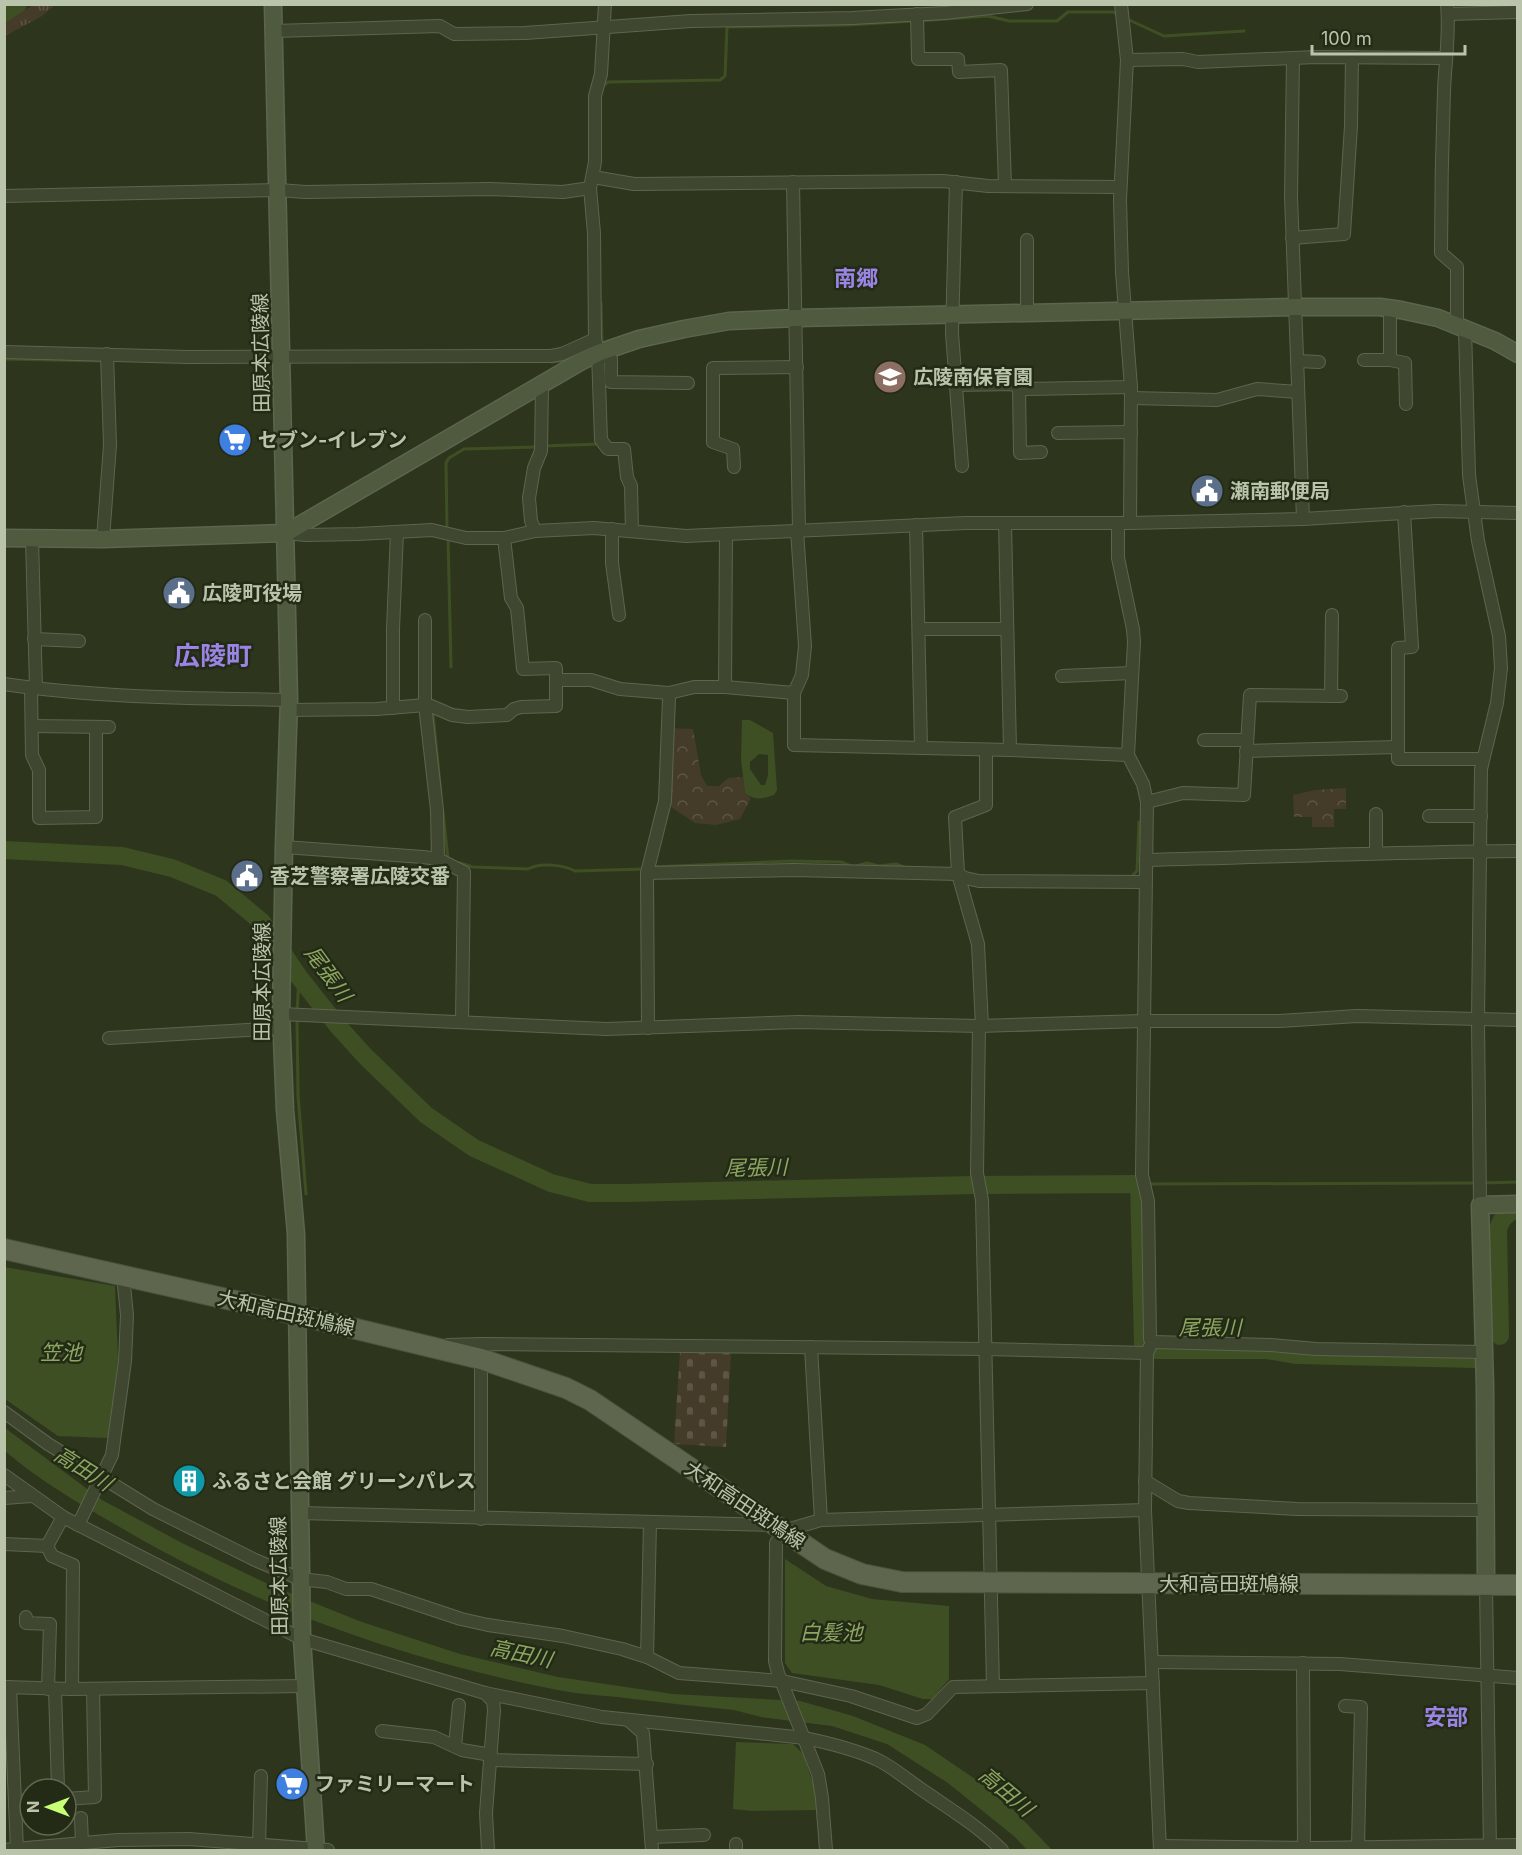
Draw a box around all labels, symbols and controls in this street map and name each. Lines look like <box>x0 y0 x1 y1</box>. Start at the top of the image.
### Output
scale bar <box>1312 18 1465 56</box>
text: 100 m <box>1321 28 1372 49</box>
district label: 南郷 <box>834 265 878 291</box>
street label: 田原本広陵線 <box>248 293 274 413</box>
school or university icon: 広陵南保育園 <box>872 359 908 395</box>
place label: 広陵南保育園 <box>913 365 1033 389</box>
supermarket icon: セブン-イレブン <box>217 422 253 458</box>
place label: セブン-イレブン <box>258 428 407 452</box>
public building icon: 瀬南郵便局 <box>1189 473 1225 509</box>
place label: 瀬南郵便局 <box>1230 479 1330 503</box>
public building icon: 広陵町役場 <box>161 575 197 611</box>
place label: 広陵町役場 <box>202 581 302 605</box>
district label: 広陵町 <box>174 640 252 671</box>
public building icon: 香芝警察署広陵交番 <box>229 858 265 894</box>
place label: 香芝警察署広陵交番 <box>270 864 450 888</box>
street label: 田原本広陵線 <box>250 922 274 1042</box>
water label: 尾張川 <box>300 941 358 1008</box>
water label: 尾張川 <box>724 1154 790 1181</box>
street label: 大和高田斑鳩線 <box>215 1286 357 1340</box>
water label: 尾張川 <box>1179 1315 1243 1340</box>
water label: 笠池 <box>40 1340 84 1365</box>
water label: 高田川 <box>50 1441 118 1497</box>
street label: 大和高田斑鳩線 <box>680 1456 810 1554</box>
building icon: ふるさと会館 グリーンパレス <box>171 1463 207 1499</box>
place label: ふるさと会館 グリーンパレス <box>212 1469 476 1493</box>
street label: 田原本広陵線 <box>266 1516 292 1636</box>
street label: 大和高田斑鳩線 <box>1159 1572 1299 1596</box>
water label: 白髪池 <box>800 1620 864 1645</box>
water label: 高田川 <box>488 1635 556 1673</box>
district label: 安部 <box>1424 1704 1468 1730</box>
water label: 高田川 <box>974 1762 1040 1823</box>
supermarket icon: ファミリーマート <box>274 1766 310 1802</box>
place label: ファミリーマート <box>315 1772 475 1796</box>
north arrow <box>18 1777 78 1837</box>
text: N <box>23 1801 43 1813</box>

